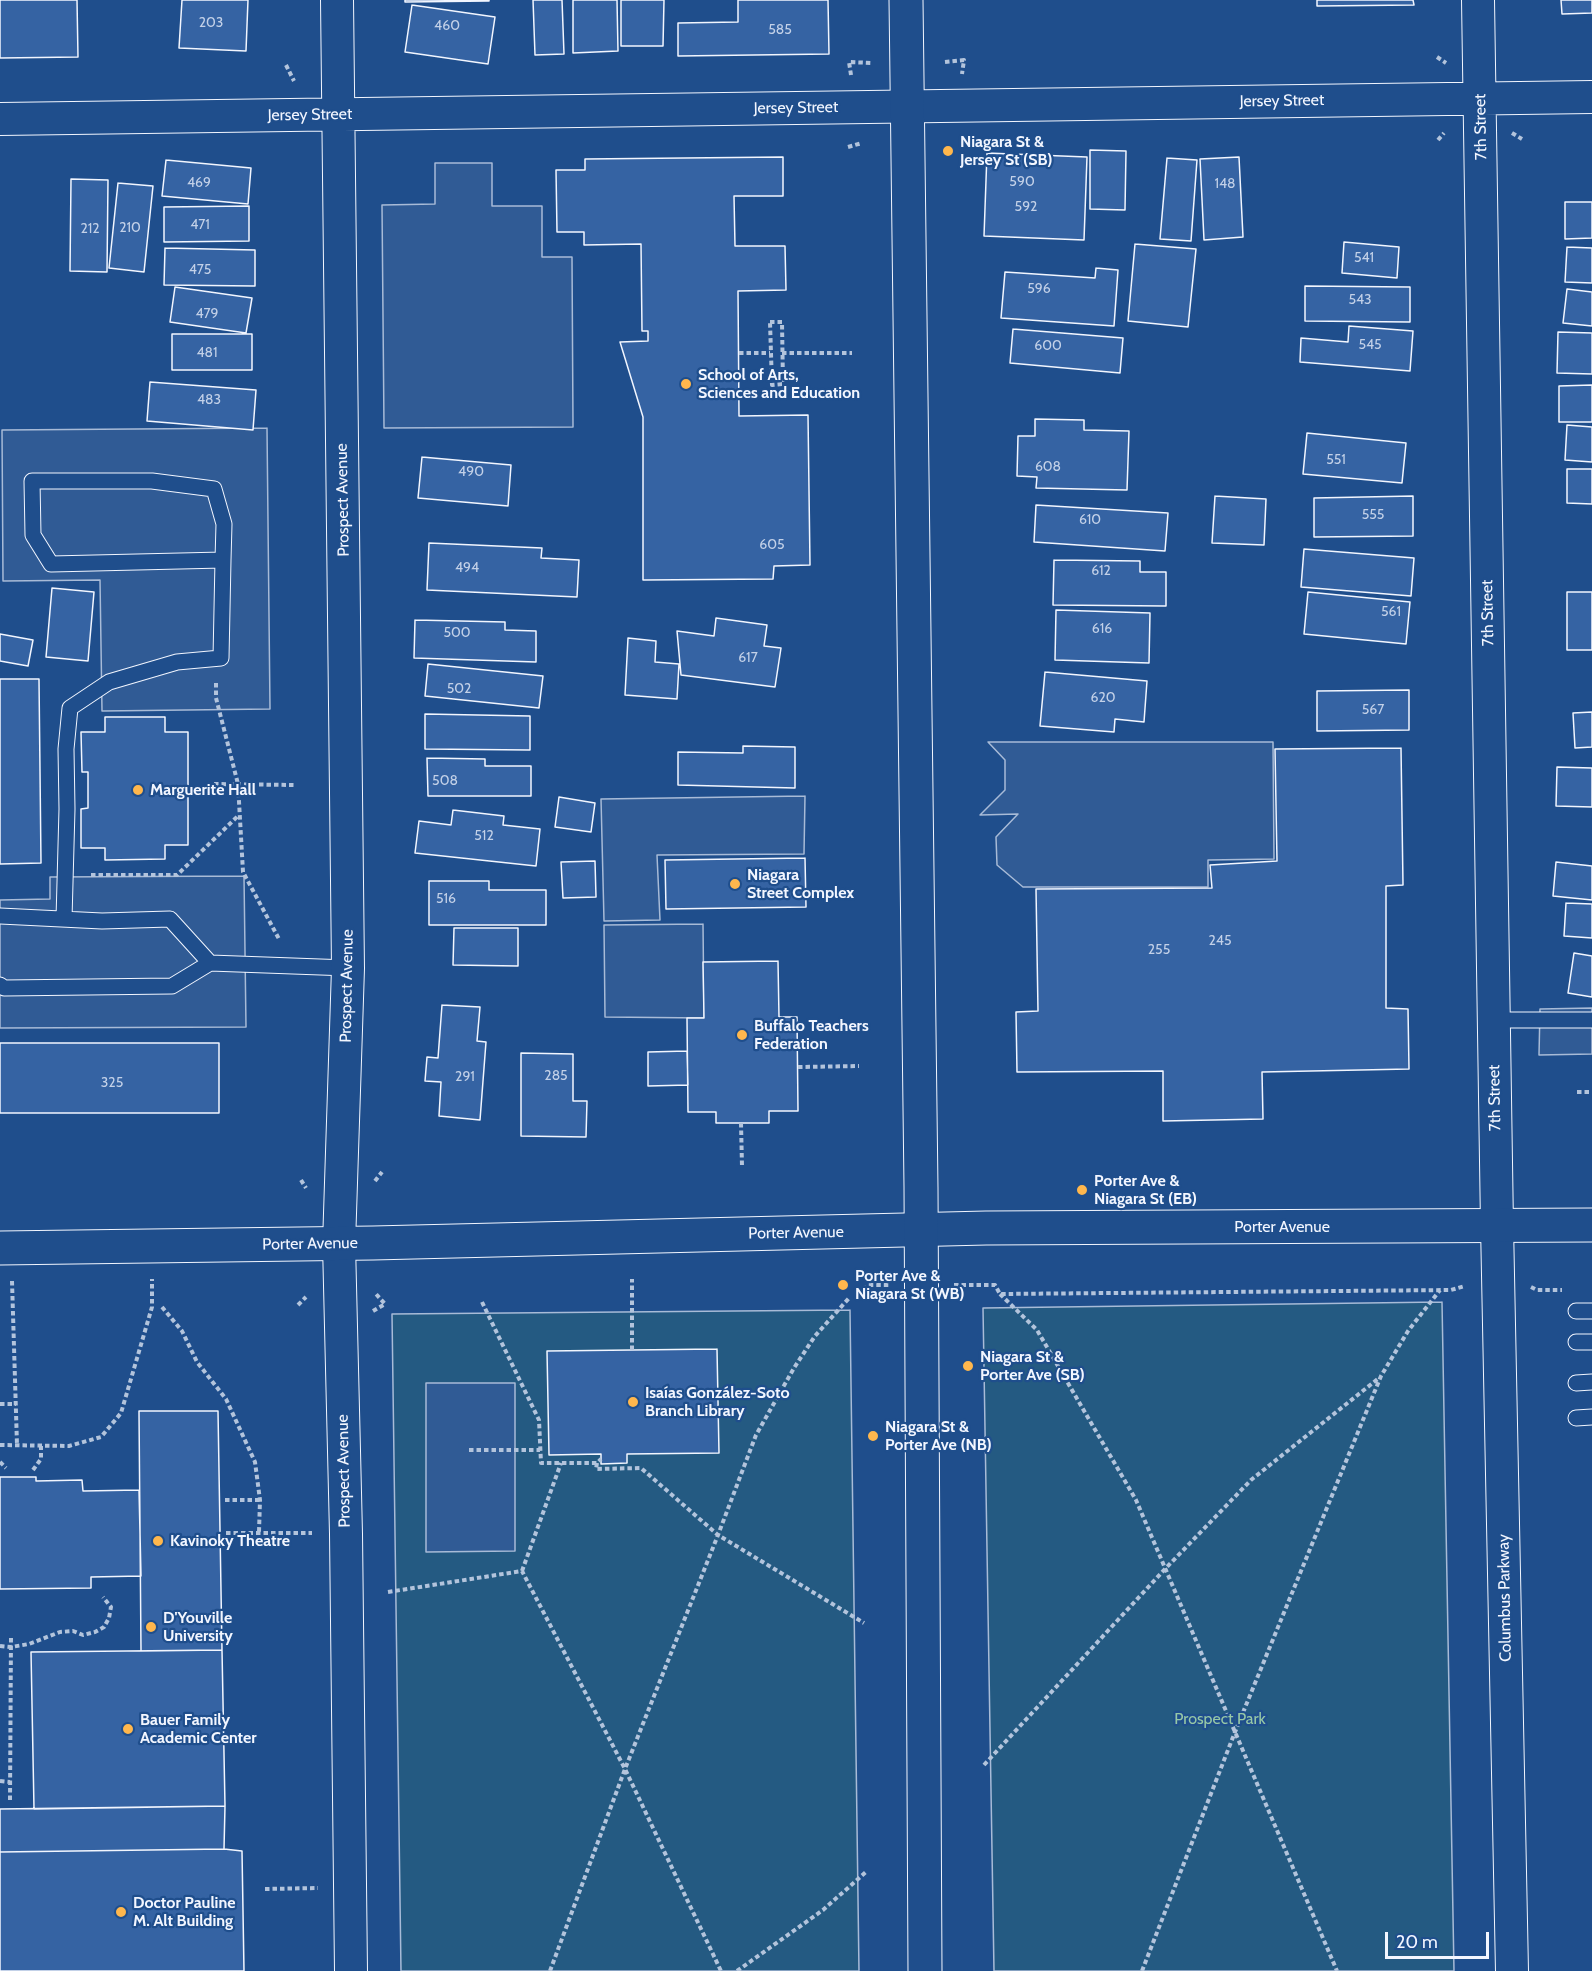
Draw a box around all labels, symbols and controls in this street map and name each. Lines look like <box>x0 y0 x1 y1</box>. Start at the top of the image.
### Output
house number: 203 <box>199 15 223 31</box>
house number: 460 <box>434 18 460 34</box>
house number: 585 <box>768 22 792 38</box>
street label: Jersey Street <box>1240 91 1324 111</box>
street label: 7th Street <box>1471 93 1491 161</box>
street label: Jersey Street <box>754 98 838 118</box>
street label: Jersey Street <box>268 105 352 125</box>
place label: Niagara St & Jersey St (SB) <box>960 132 1052 170</box>
marker: Niagara St & Jersey St (SB) <box>941 144 955 158</box>
house number: 590 <box>1009 174 1035 190</box>
house number: 469 <box>187 175 211 191</box>
house number: 148 <box>1214 176 1236 192</box>
house number: 592 <box>1015 199 1037 215</box>
house number: 471 <box>190 217 210 233</box>
house number: 210 <box>119 220 141 236</box>
house number: 212 <box>80 221 100 237</box>
house number: 541 <box>1354 250 1374 266</box>
house number: 475 <box>189 262 211 278</box>
house number: 596 <box>1027 281 1051 297</box>
house number: 543 <box>1348 292 1372 308</box>
house number: 479 <box>195 306 219 322</box>
house number: 545 <box>1358 337 1382 353</box>
house number: 600 <box>1034 338 1062 354</box>
house number: 481 <box>196 345 218 361</box>
place label: School of Arts, Sciences and Education <box>698 365 860 403</box>
marker: School of Arts, Sciences and Education <box>679 377 693 391</box>
house number: 483 <box>197 392 221 408</box>
street label: Prospect Avenue <box>332 443 354 557</box>
house number: 551 <box>1326 452 1346 468</box>
house number: 608 <box>1035 459 1061 475</box>
house number: 490 <box>458 464 484 480</box>
house number: 555 <box>1362 507 1384 523</box>
house number: 610 <box>1079 512 1101 528</box>
house number: 605 <box>759 537 785 553</box>
house number: 494 <box>455 560 479 576</box>
house number: 612 <box>1091 563 1111 579</box>
street label: 7th Street <box>1478 579 1498 647</box>
house number: 561 <box>1381 604 1401 620</box>
house number: 616 <box>1092 621 1112 637</box>
house number: 500 <box>443 625 471 641</box>
house number: 617 <box>738 650 758 666</box>
house number: 502 <box>447 681 471 697</box>
house number: 620 <box>1090 690 1116 706</box>
house number: 567 <box>1362 702 1384 718</box>
house number: 508 <box>432 773 458 789</box>
place label: Marguerite Hall <box>150 780 256 800</box>
marker: Marguerite Hall <box>131 783 145 797</box>
house number: 512 <box>474 828 494 844</box>
place label: Niagara Street Complex <box>747 865 854 903</box>
marker: Niagara Street Complex <box>728 877 742 891</box>
house number: 516 <box>436 891 456 907</box>
street label: Prospect Avenue <box>336 929 358 1043</box>
house number: 245 <box>1208 933 1232 949</box>
house number: 255 <box>1148 942 1170 958</box>
place label: Buffalo Teachers Federation <box>754 1016 869 1054</box>
marker: Buffalo Teachers Federation <box>735 1028 749 1042</box>
street label: 7th Street <box>1485 1064 1505 1132</box>
house number: 285 <box>544 1068 568 1084</box>
house number: 291 <box>455 1069 475 1085</box>
house number: 325 <box>101 1075 123 1091</box>
place label: Porter Ave & Niagara St (EB) <box>1094 1171 1197 1209</box>
marker: Porter Ave & Niagara St (EB) <box>1075 1183 1089 1197</box>
street label: Porter Avenue <box>1234 1217 1330 1237</box>
street label: Porter Avenue <box>748 1223 844 1243</box>
street label: Porter Avenue <box>262 1234 358 1254</box>
place label: Porter Ave & Niagara St (WB) <box>855 1266 964 1304</box>
marker: Porter Ave & Niagara St (WB) <box>836 1278 850 1292</box>
place label: Niagara St & Porter Ave (SB) <box>980 1347 1085 1385</box>
marker: Niagara St & Porter Ave (SB) <box>961 1359 975 1373</box>
place label: Isaías González-Soto Branch Library <box>645 1383 790 1421</box>
marker: Isaías González-Soto Branch Library <box>626 1395 640 1409</box>
street label: Prospect Avenue <box>333 1414 355 1528</box>
place label: Niagara St & Porter Ave (NB) <box>885 1417 992 1455</box>
marker: Niagara St & Porter Ave (NB) <box>866 1429 880 1443</box>
place label: Kavinoky Theatre <box>170 1531 290 1551</box>
marker: Kavinoky Theatre <box>151 1534 165 1548</box>
street label: Columbus Parkway <box>1494 1534 1516 1662</box>
place label: D'Youville University <box>163 1608 233 1646</box>
marker: D'Youville University <box>144 1620 158 1634</box>
park label: Prospect Park <box>1174 1709 1266 1729</box>
place label: Bauer Family Academic Center <box>140 1710 257 1748</box>
marker: Bauer Family Academic Center <box>121 1722 135 1736</box>
place label: Doctor Pauline M. Alt Building <box>133 1893 236 1931</box>
marker: Doctor Pauline M. Alt Building <box>114 1905 128 1919</box>
scale bar <box>1388 1920 1492 1958</box>
text: 20 m <box>1396 1931 1438 1953</box>

